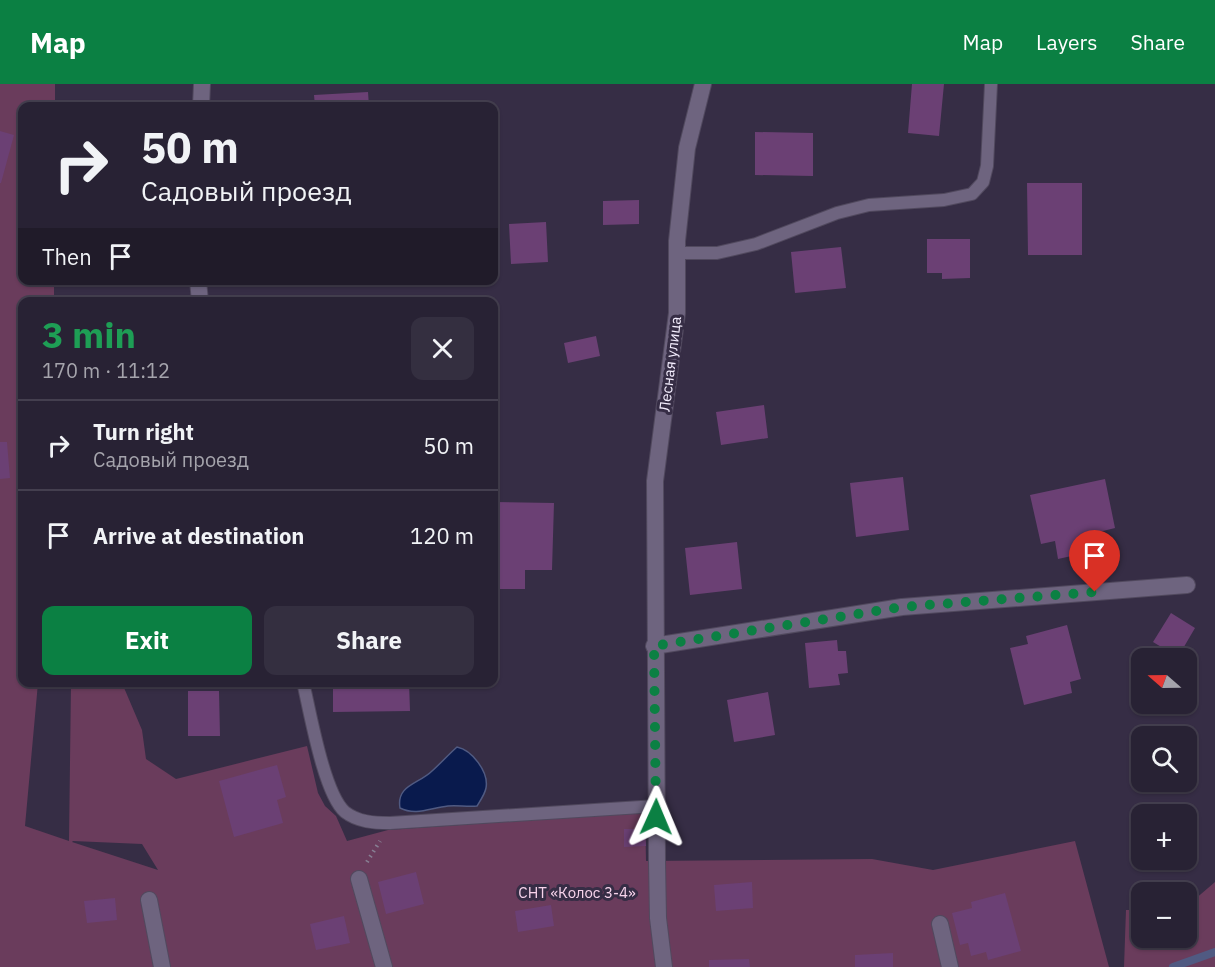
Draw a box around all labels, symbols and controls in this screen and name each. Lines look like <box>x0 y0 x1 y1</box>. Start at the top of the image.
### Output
text: Map <box>30 24 86 61</box>
text: Map <box>963 28 1003 56</box>
text: Layers <box>1036 28 1098 56</box>
text: Share <box>1131 28 1185 56</box>
text: 50 m <box>141 120 239 175</box>
icon: right <box>42 126 120 204</box>
text: Садовый проезд <box>141 173 352 208</box>
icon: arrive <box>104 240 137 273</box>
text: Then <box>42 242 92 271</box>
text: 3 min <box>42 311 136 358</box>
street label: Лесная улица <box>655 315 685 413</box>
button: close <box>411 317 474 380</box>
text: 170 m · 11:12 <box>42 357 170 384</box>
text: Turn right <box>93 417 194 446</box>
icon: right <box>42 429 75 462</box>
text: 50 m <box>423 431 474 460</box>
text: Садовый проезд <box>93 446 249 473</box>
icon: arrive <box>42 519 75 552</box>
text: Arrive at destination <box>93 521 304 550</box>
text: 120 m <box>410 521 474 550</box>
pin <box>1069 530 1120 592</box>
icon: arrive <box>1078 539 1111 572</box>
button: Exit <box>42 606 252 675</box>
button: Share <box>264 606 474 675</box>
north arrow <box>1131 648 1197 714</box>
map controls <box>1131 648 1197 948</box>
button: search <box>1131 726 1197 792</box>
position arrow <box>624 785 688 849</box>
button: + <box>1131 804 1197 870</box>
button: − <box>1131 882 1197 948</box>
park label: СНТ «Колос 3-4» <box>518 883 636 902</box>

